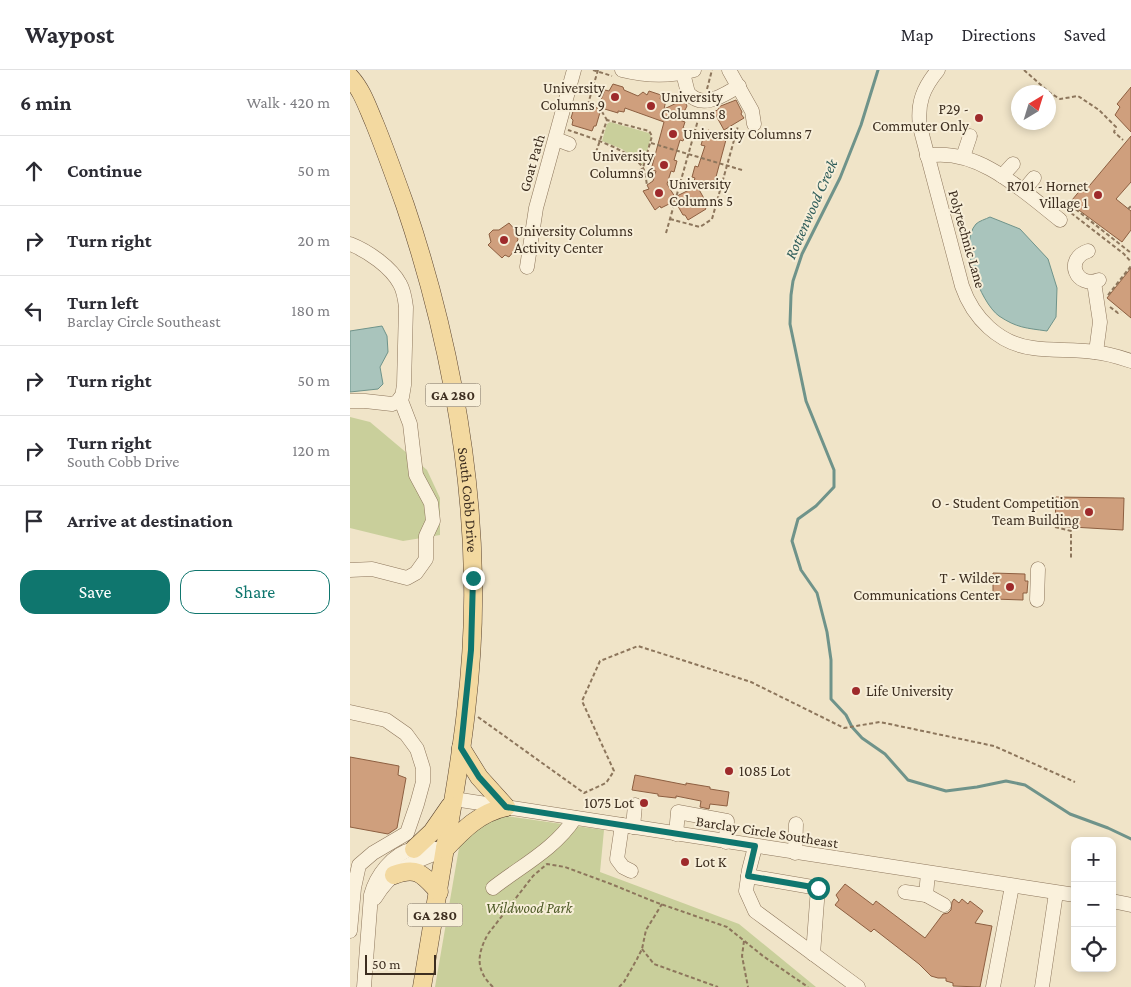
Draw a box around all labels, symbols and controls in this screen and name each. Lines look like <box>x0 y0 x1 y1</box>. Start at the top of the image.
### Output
text: Waypost <box>25 21 114 48</box>
text: Map <box>901 25 933 45</box>
text: Directions <box>961 25 1036 45</box>
text: Saved <box>1064 25 1106 45</box>
place label: University Columns 9 <box>540 80 605 113</box>
north arrow <box>1011 85 1056 130</box>
place label: University Columns 8 <box>661 89 726 122</box>
text: 6 min <box>20 91 71 115</box>
marker: University Columns 9 <box>609 91 621 103</box>
text: Walk · 420 m <box>246 94 330 111</box>
marker: University Columns 8 <box>645 100 657 112</box>
place label: P29 - Commuter Only <box>872 101 969 135</box>
marker: P29 - Commuter Only <box>973 112 985 124</box>
place label: University Columns 7 <box>683 126 812 143</box>
marker: University Columns 7 <box>667 128 679 140</box>
street label: Goat Path <box>516 132 548 194</box>
place label: University Columns 6 <box>589 148 654 181</box>
water label: Rottenwood Creek <box>781 156 841 261</box>
icon: ahead <box>20 157 48 185</box>
marker: University Columns 6 <box>658 159 670 171</box>
text: Continue <box>67 160 142 181</box>
text: 50 m <box>298 162 330 179</box>
place label: University Columns 5 <box>669 176 733 209</box>
place label: R701 - Hornet Village 1 <box>1007 178 1089 212</box>
marker: University Columns 5 <box>653 187 665 199</box>
street label: Polytechnic Lane <box>944 188 989 291</box>
marker: R701 - Hornet Village 1 <box>1092 189 1104 201</box>
place label: University Columns Activity Center <box>514 223 633 257</box>
icon: right <box>20 227 48 255</box>
text: Turn right <box>67 230 152 251</box>
text: 20 m <box>297 232 330 249</box>
marker: University Columns Activity Center <box>498 234 510 246</box>
text: Turn left <box>67 292 139 313</box>
icon: left <box>20 297 48 325</box>
text: 180 m <box>291 302 330 319</box>
text: Barclay Circle Southeast <box>67 313 221 330</box>
icon: right <box>20 367 48 395</box>
text: Turn right <box>67 370 152 391</box>
text: 50 m <box>298 372 330 389</box>
road number: GA 280 <box>426 384 480 406</box>
text: Turn right <box>67 432 152 453</box>
icon: right <box>20 437 48 465</box>
text: 120 m <box>292 442 330 459</box>
street label: South Cobb Drive <box>455 446 480 553</box>
text: South Cobb Drive <box>67 453 179 470</box>
place label: O - Student Competition Team Building <box>932 495 1079 529</box>
marker: O - Student Competition Team Building <box>1083 506 1095 518</box>
icon: arrive <box>20 507 48 535</box>
text: Arrive at destination <box>67 510 233 531</box>
route end <box>462 567 485 590</box>
button: Save <box>20 570 170 614</box>
button: Share <box>180 570 330 614</box>
place label: T - Wilder Communications Center <box>853 570 1001 603</box>
marker: T - Wilder Communications Center <box>1004 581 1016 593</box>
place label: Life University <box>866 683 953 700</box>
marker: Life University <box>850 685 862 697</box>
place label: 1085 Lot <box>739 763 791 779</box>
marker: 1085 Lot <box>723 765 735 777</box>
place label: 1075 Lot <box>584 795 635 811</box>
marker: 1075 Lot <box>638 797 650 809</box>
street label: Barclay Circle Southeast <box>695 813 840 852</box>
map controls <box>1071 837 1116 972</box>
button: + <box>1071 837 1116 882</box>
place label: Lot K <box>695 854 727 870</box>
marker: Lot K <box>679 856 691 868</box>
route start <box>807 877 830 900</box>
button: − <box>1071 882 1116 927</box>
park label: Wildwood Park <box>486 900 574 916</box>
road number: GA 280 <box>408 904 462 926</box>
button: locate <box>1071 927 1116 972</box>
scale bar <box>365 952 436 975</box>
text: 50 m <box>372 956 400 972</box>

